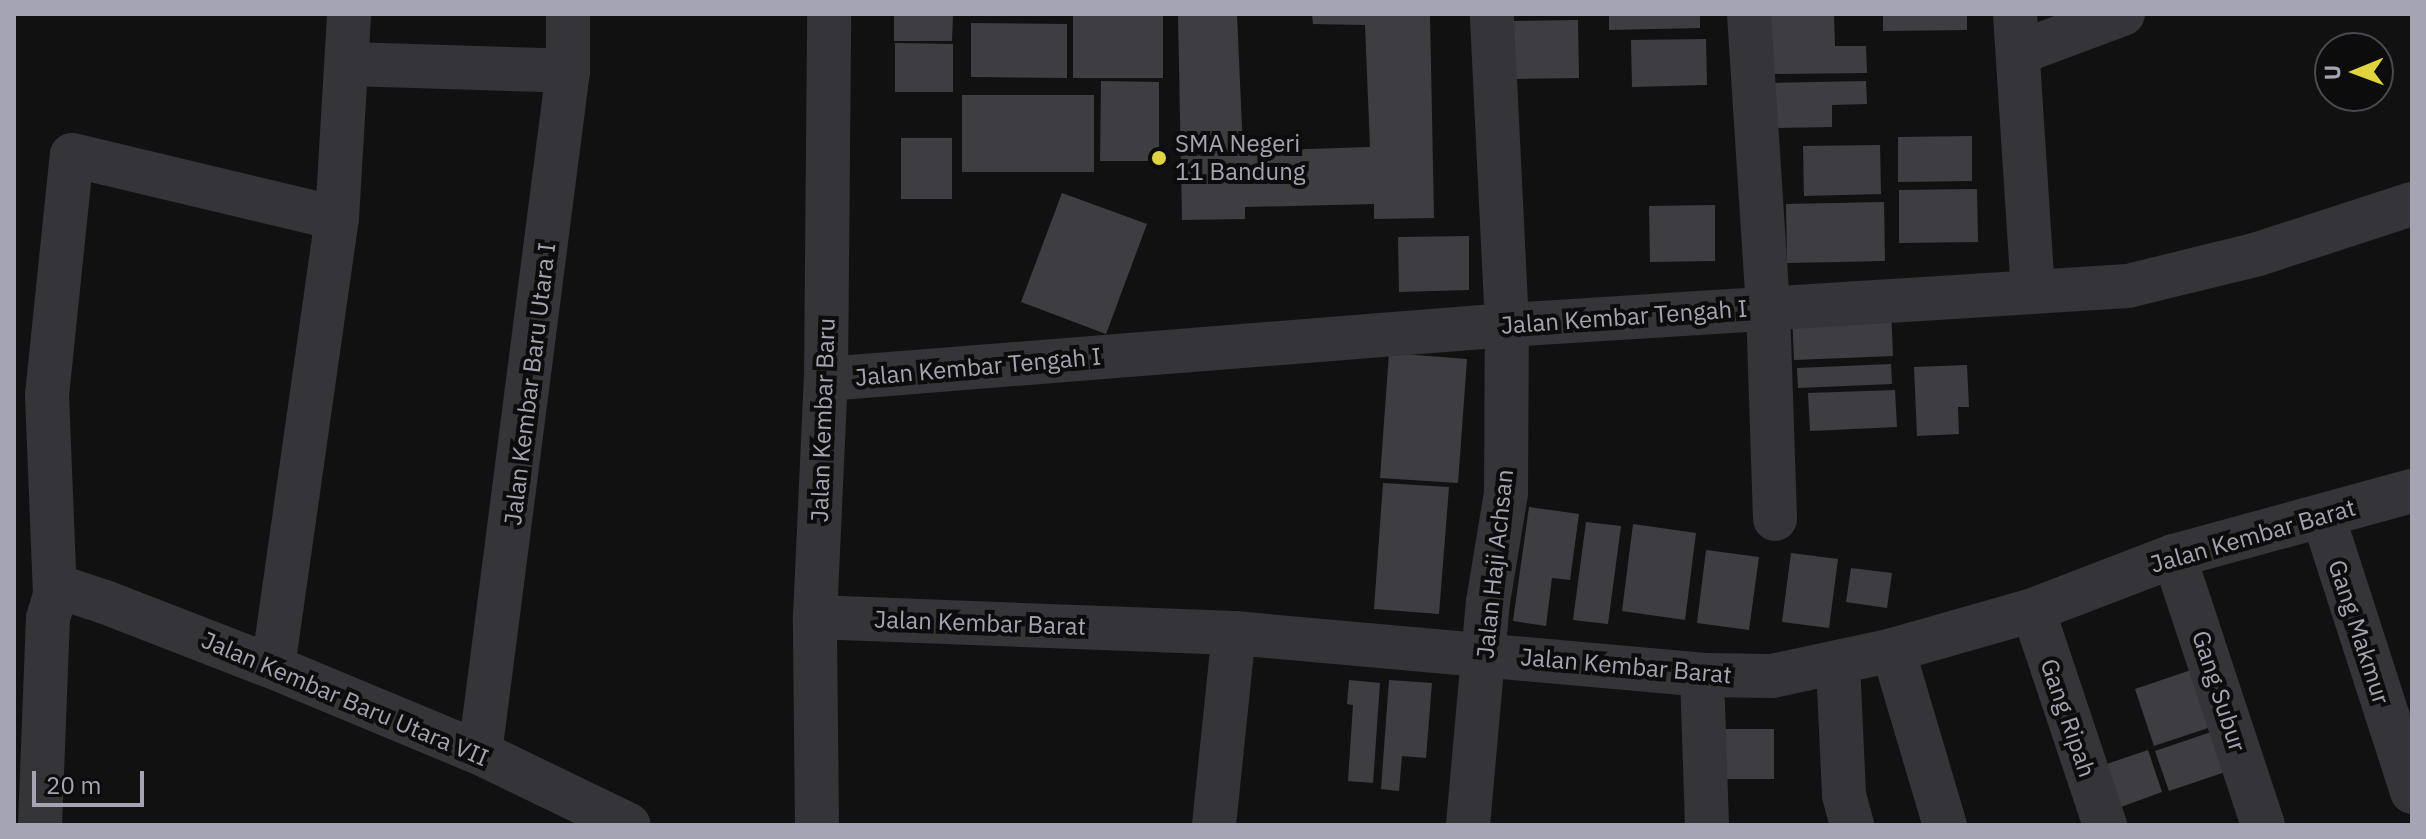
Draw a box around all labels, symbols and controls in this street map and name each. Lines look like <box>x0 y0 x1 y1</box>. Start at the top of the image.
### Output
north arrow <box>2314 32 2394 112</box>
text: U <box>2317 65 2346 80</box>
place label: SMA Negeri 11 Bandung <box>1175 130 1305 186</box>
marker: SMA Negeri 11 Bandung <box>1150 149 1168 167</box>
street label: Jalan Kembar Baru Utara I <box>498 241 562 527</box>
street label: Jalan Kembar Tengah I <box>1500 294 1748 340</box>
street label: Jalan Kembar Baru <box>805 317 841 523</box>
street label: Jalan Kembar Tengah I <box>854 342 1102 392</box>
street label: Jalan Haji Achsan <box>1471 468 1519 660</box>
street label: Jalan Kembar Barat <box>2147 493 2359 579</box>
street label: Gang Makmur <box>2322 556 2396 708</box>
street label: Jalan Kembar Barat <box>874 605 1086 641</box>
street label: Jalan Kembar Baru Utara VII <box>197 625 493 773</box>
street label: Gang Subur <box>2186 627 2252 755</box>
street label: Jalan Kembar Barat <box>1519 642 1733 690</box>
street label: Gang Ripah <box>2034 655 2102 781</box>
scale bar <box>36 755 148 805</box>
text: 20 m <box>46 769 101 801</box>

